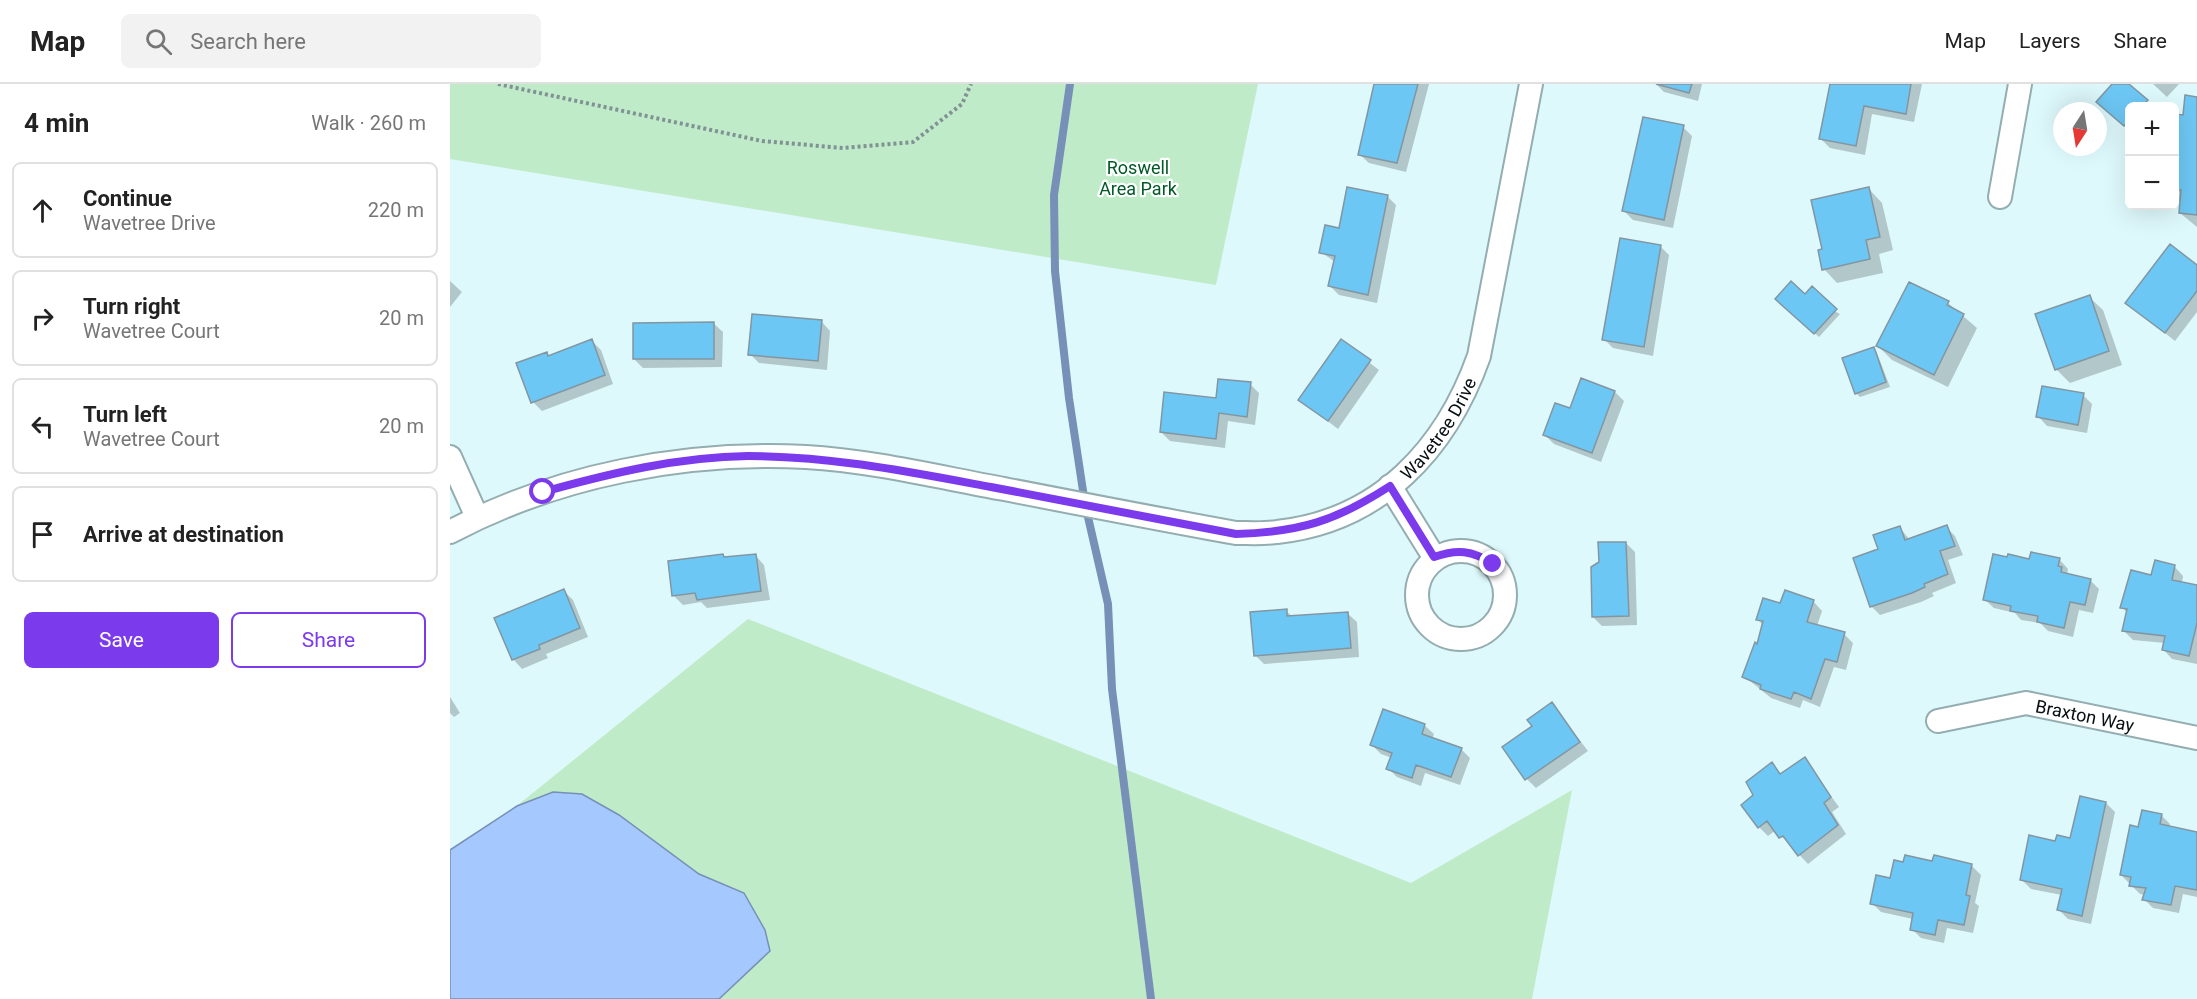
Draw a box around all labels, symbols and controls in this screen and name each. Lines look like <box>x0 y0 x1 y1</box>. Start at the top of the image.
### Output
search box <box>121 14 541 68</box>
text: Map <box>30 25 85 58</box>
icon: search <box>142 25 175 58</box>
text: Search here <box>190 29 306 54</box>
text: Map <box>1944 29 1986 53</box>
text: Layers <box>2019 29 2080 53</box>
text: Share <box>2113 29 2167 53</box>
north arrow <box>2053 102 2107 156</box>
map controls <box>2125 102 2179 210</box>
button: + <box>2125 102 2179 156</box>
text: 4 min <box>24 108 89 138</box>
text: Walk · 260 m <box>311 111 426 135</box>
button: − <box>2125 156 2179 210</box>
park label: Roswell Area Park <box>1099 157 1178 199</box>
text: Continue <box>83 186 172 211</box>
icon: ahead <box>26 194 59 227</box>
text: 220 m <box>368 198 424 222</box>
text: Wavetree Drive <box>83 211 216 235</box>
text: Turn right <box>83 294 180 319</box>
icon: right <box>26 302 59 335</box>
text: 20 m <box>379 306 424 330</box>
text: Wavetree Court <box>83 319 220 343</box>
street label: Wavetree Drive <box>1396 374 1480 483</box>
text: Turn left <box>83 402 167 427</box>
icon: left <box>26 410 59 443</box>
text: 20 m <box>379 414 424 438</box>
text: Wavetree Court <box>83 427 220 451</box>
route start <box>529 478 555 504</box>
icon: arrive <box>26 518 59 551</box>
text: Arrive at destination <box>83 522 284 547</box>
route end <box>1479 550 1505 576</box>
button: Save <box>24 612 219 668</box>
button: Share <box>231 612 426 668</box>
street label: Braxton Way <box>2034 695 2137 735</box>

